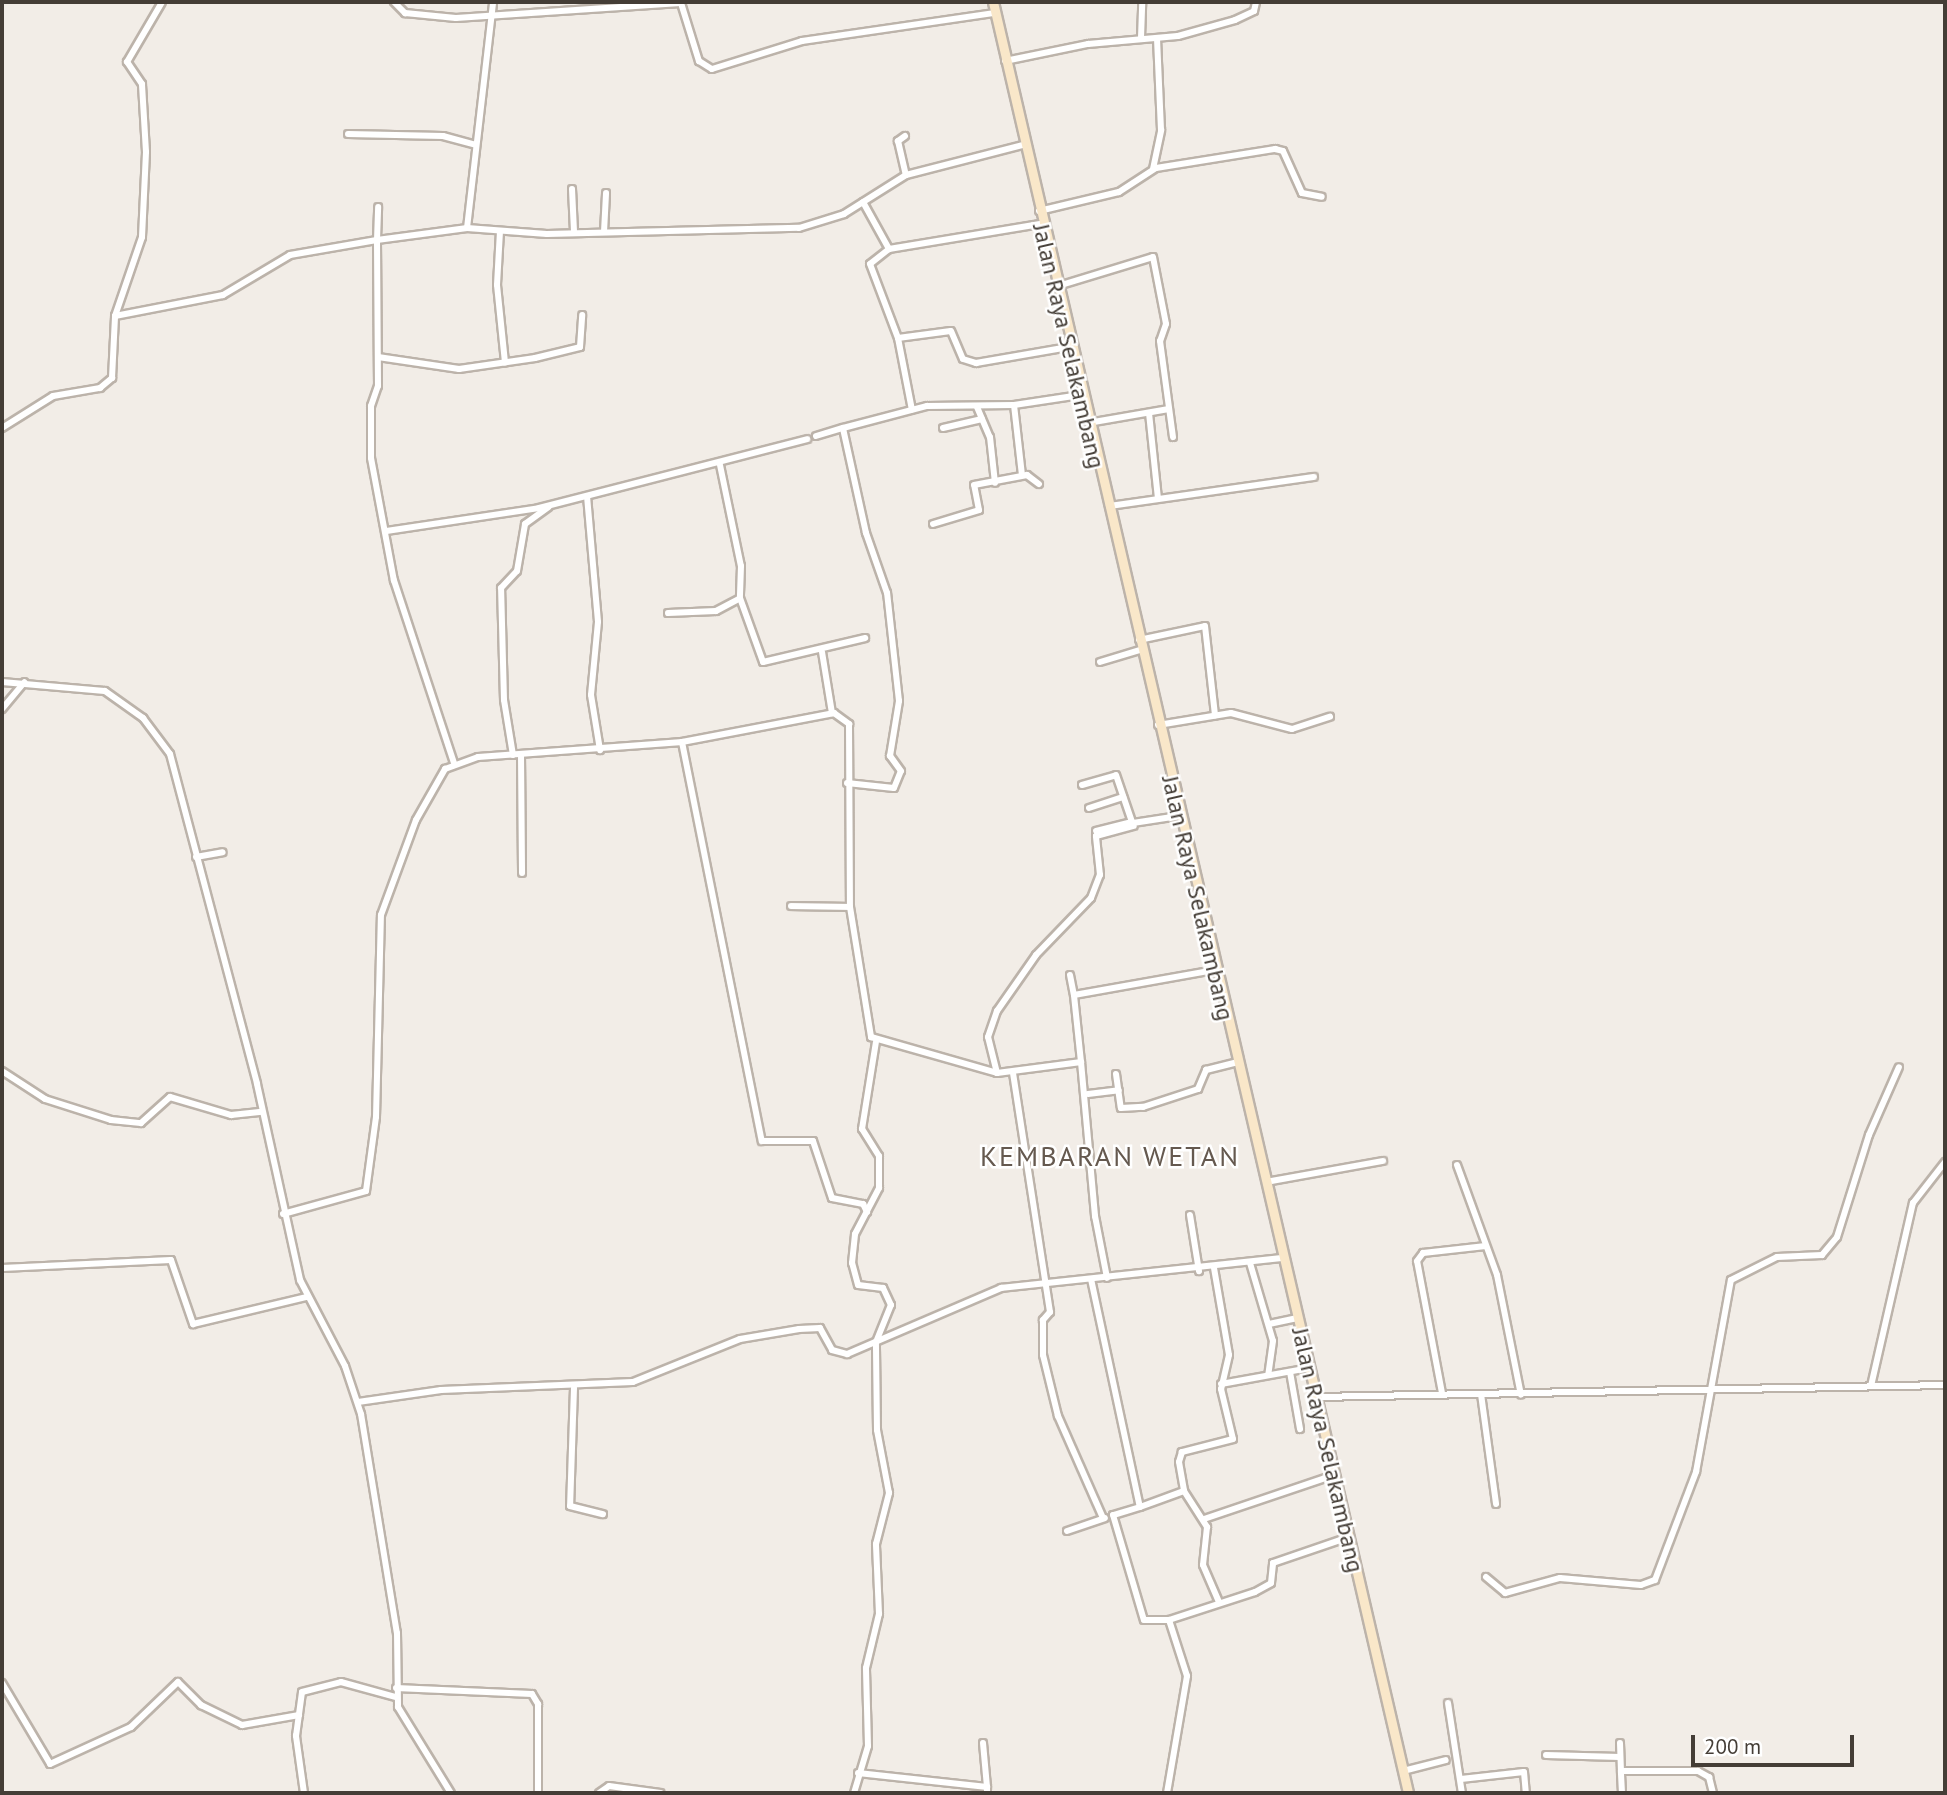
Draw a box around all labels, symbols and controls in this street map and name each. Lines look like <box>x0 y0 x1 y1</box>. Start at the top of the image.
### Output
street label: Jalan Raya Selakambang <box>1027 221 1111 471</box>
street label: Jalan Raya Selakambang <box>1156 773 1240 1023</box>
district label: KEMBARAN WETAN <box>981 1139 1239 1173</box>
street label: Jalan Raya Selakambang <box>1286 1325 1370 1575</box>
scale bar <box>1695 1722 1858 1766</box>
text: 200 m <box>1704 1733 1761 1760</box>

